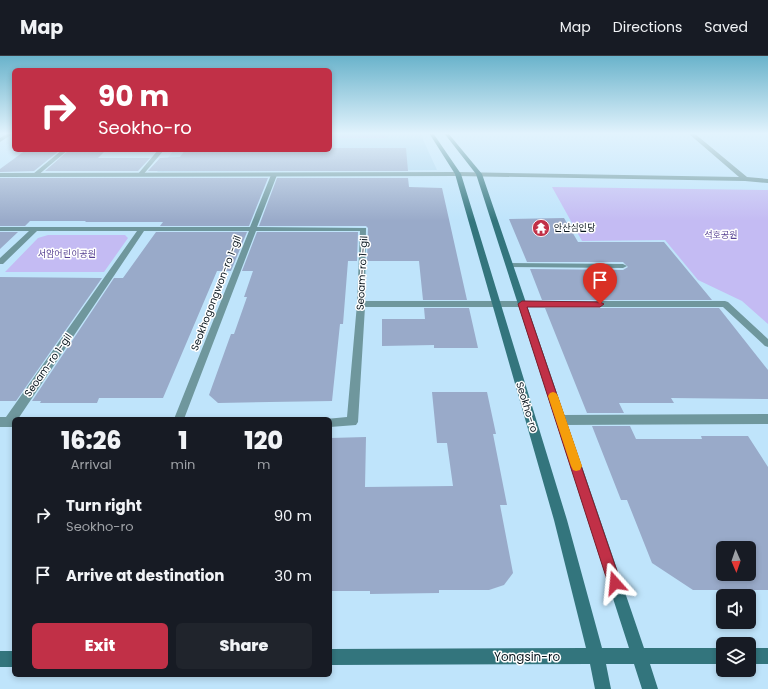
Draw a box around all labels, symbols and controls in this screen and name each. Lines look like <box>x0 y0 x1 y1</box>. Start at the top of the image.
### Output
text: Map <box>20 14 63 41</box>
text: Map <box>560 17 591 37</box>
text: Directions <box>613 17 682 37</box>
text: Saved <box>704 17 748 37</box>
text: 90 m <box>98 77 169 116</box>
icon: right <box>32 84 84 136</box>
text: Seokho-ro <box>98 115 192 140</box>
temple icon: 안산심인당 <box>531 218 551 238</box>
place label: 안산심인당 <box>554 222 596 234</box>
park label: 석호공원 <box>704 229 738 241</box>
street label: Seokhogongwon-ro 1-gil <box>187 233 245 353</box>
street label: Seoam-ro 1-gil <box>353 236 371 310</box>
park label: 서암어린이공원 <box>38 248 96 260</box>
pin <box>583 263 617 304</box>
icon: arrive <box>589 269 611 291</box>
street label: Seoam-ro 1-gil <box>21 330 75 400</box>
street label: Seokho-ro <box>512 380 542 434</box>
text: 16:26 <box>61 424 122 457</box>
text: 1 <box>178 424 188 457</box>
text: 120 <box>244 424 283 457</box>
text: Arrival <box>71 455 112 474</box>
text: min <box>171 455 195 474</box>
text: m <box>257 455 270 474</box>
text: Turn right <box>66 495 142 516</box>
icon: right <box>32 504 54 526</box>
text: 90 m <box>274 505 312 526</box>
text: Seokho-ro <box>66 517 134 536</box>
north arrow <box>716 541 756 581</box>
map controls <box>716 541 756 677</box>
position arrow <box>594 562 636 604</box>
icon: arrive <box>32 564 54 586</box>
text: Arrive at destination <box>66 565 224 586</box>
text: 30 m <box>274 565 312 586</box>
button: sound <box>716 589 756 629</box>
button: Exit <box>32 623 168 669</box>
button: Share <box>176 623 312 669</box>
button: layers <box>716 637 756 677</box>
street label: Yongsin-ro <box>494 648 560 665</box>

